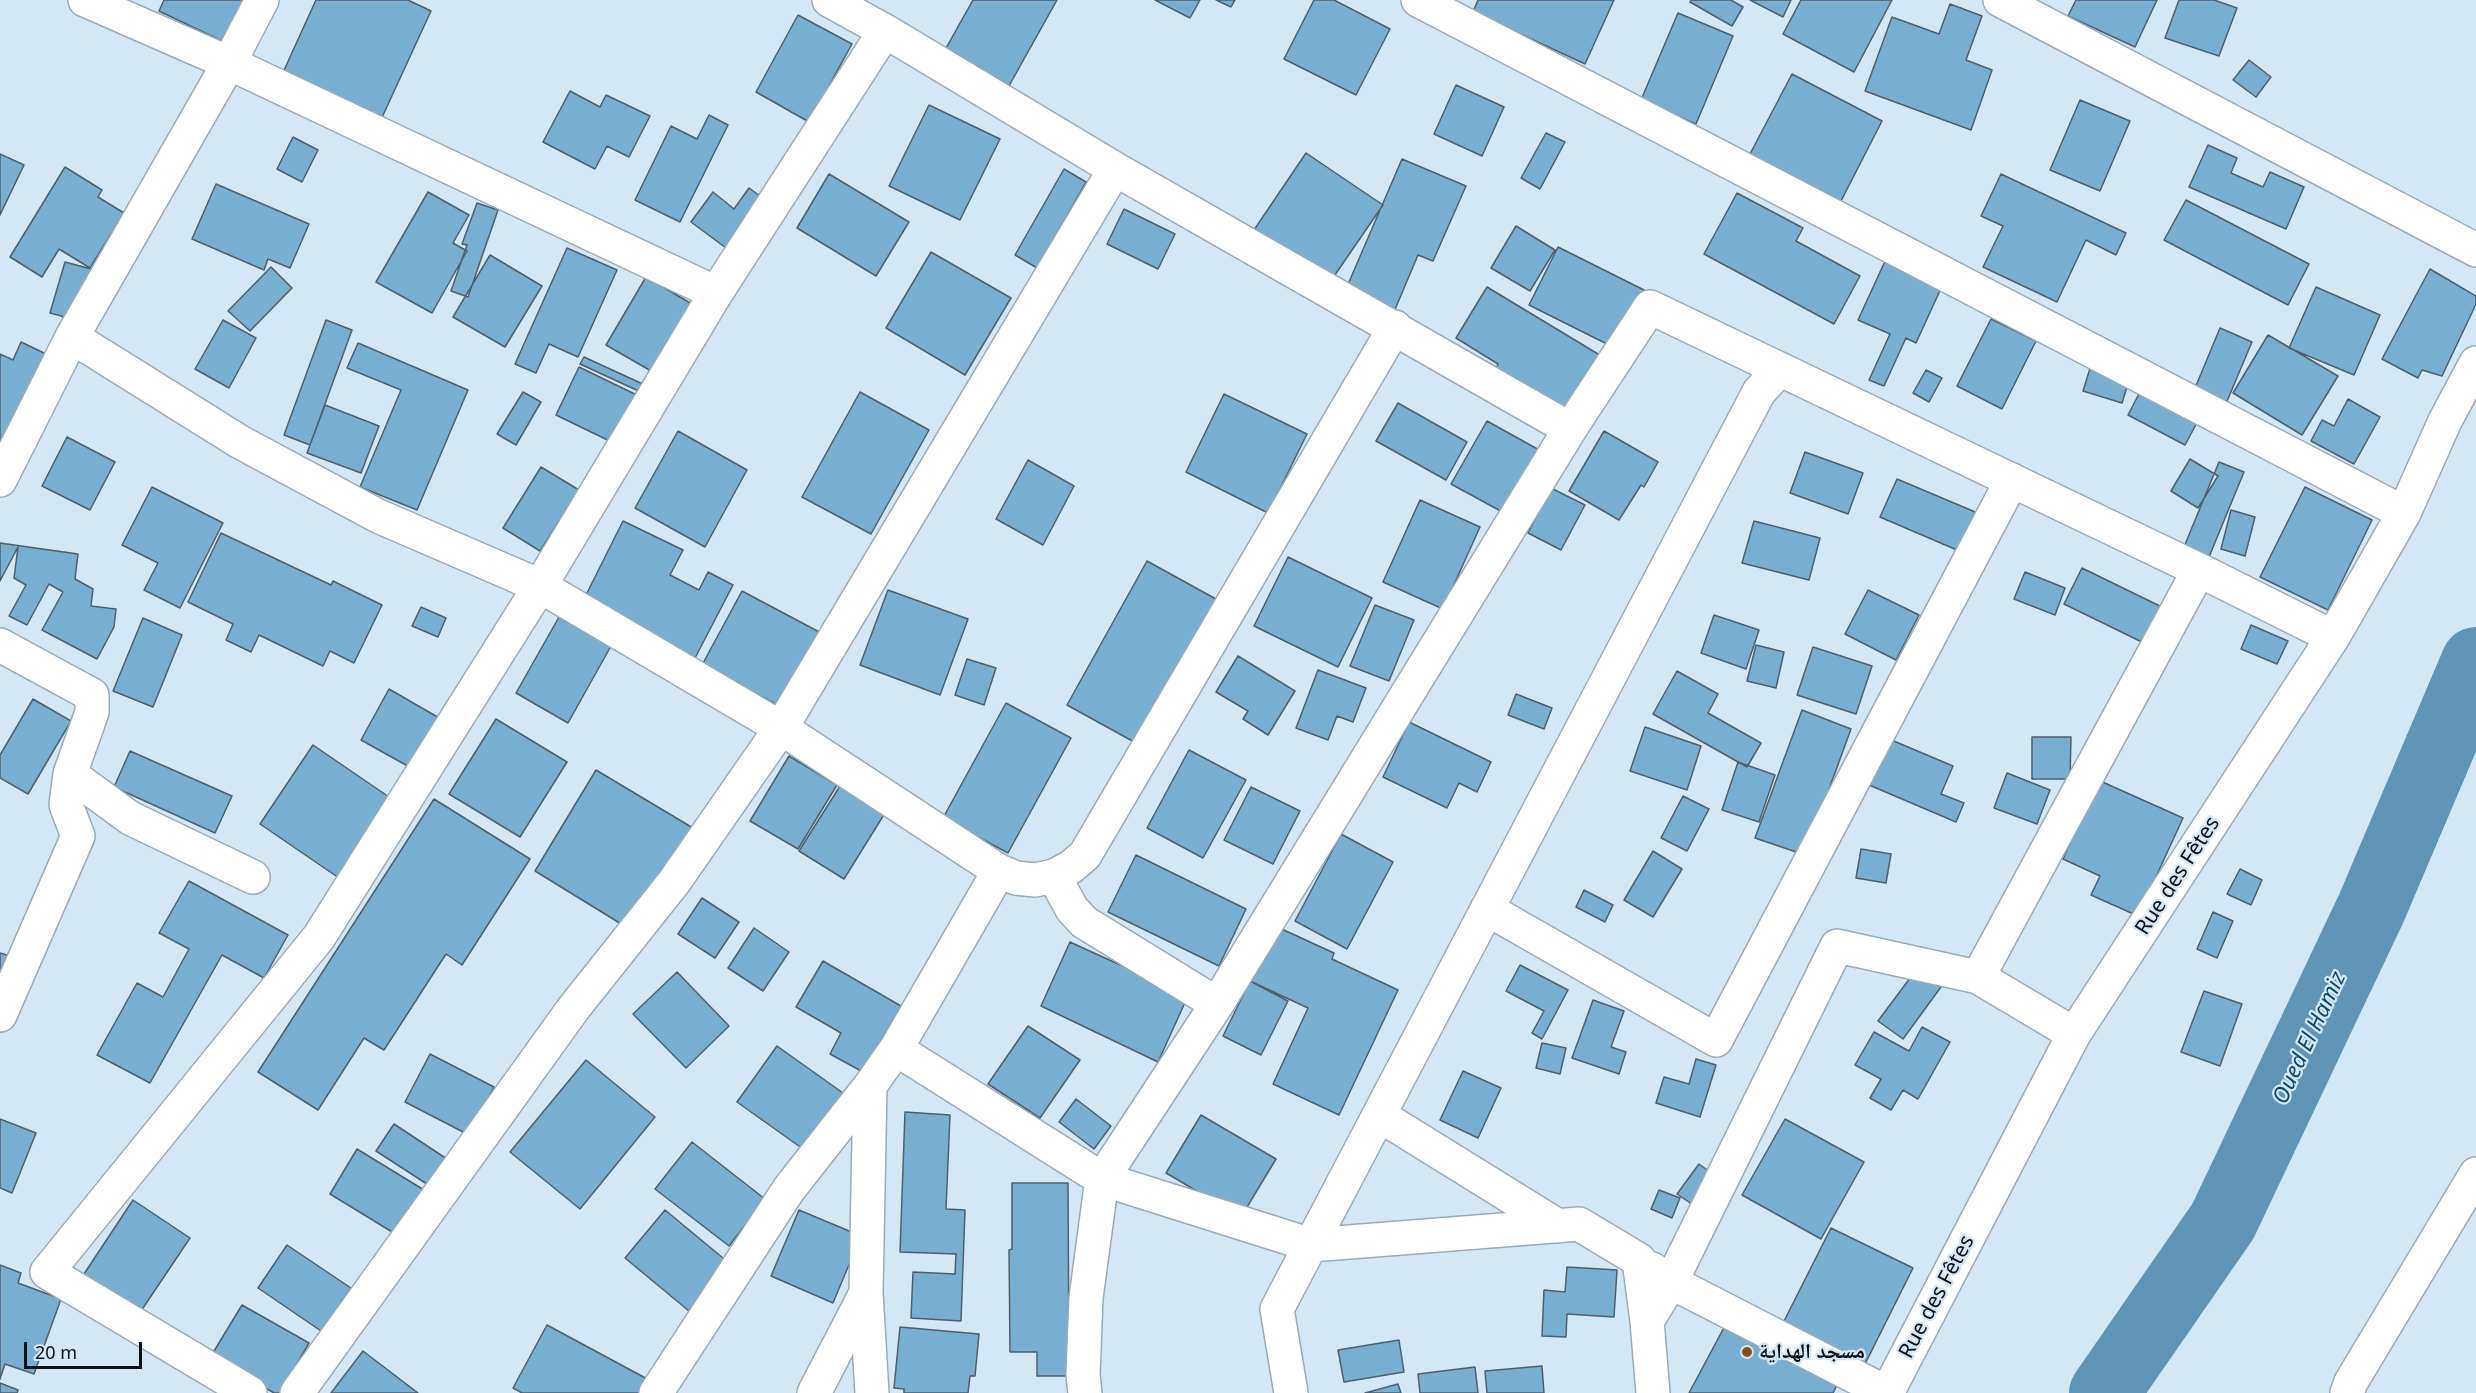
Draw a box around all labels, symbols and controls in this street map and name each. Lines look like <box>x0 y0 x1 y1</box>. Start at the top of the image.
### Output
street label: Rue des Fêtes <box>2130 812 2226 940</box>
water label: Oued El Hamiz <box>2268 968 2352 1108</box>
street label: Rue des Fêtes <box>1894 1231 1980 1363</box>
scale bar <box>27 1330 146 1368</box>
place label: مسجد الهداية <box>1759 1339 1865 1365</box>
text: 20 m <box>35 1340 77 1364</box>
marker: مسجد الهداية <box>1740 1345 1754 1359</box>

